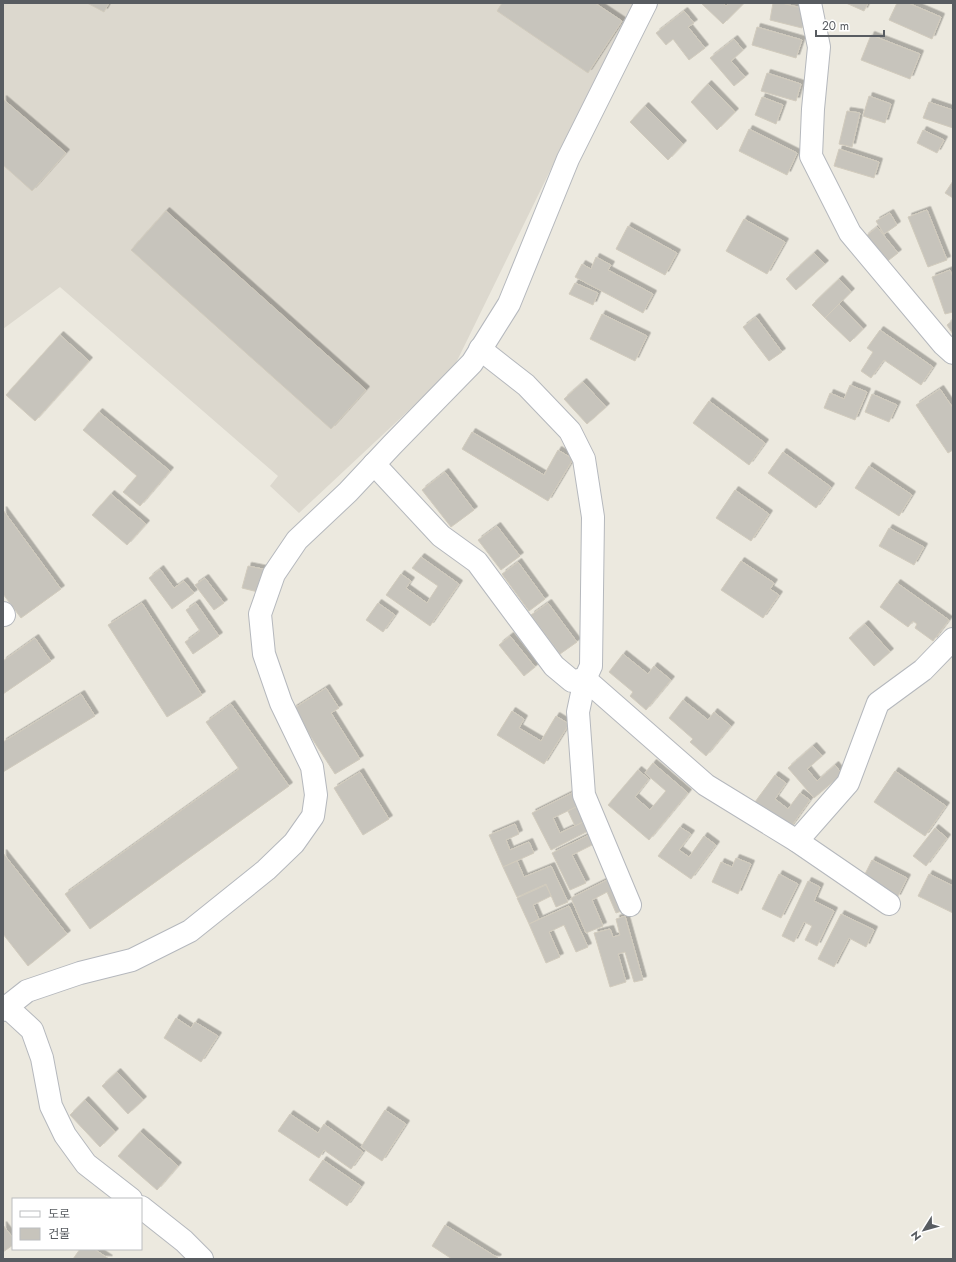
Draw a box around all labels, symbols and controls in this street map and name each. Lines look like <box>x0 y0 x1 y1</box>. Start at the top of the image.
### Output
scale bar <box>816 12 884 38</box>
text: 20 m <box>822 17 849 35</box>
legend <box>12 1198 142 1250</box>
text: 도로 <box>48 1205 70 1223</box>
north arrow <box>904 1210 944 1250</box>
text: 건물 <box>48 1225 70 1243</box>
text: N <box>907 1228 925 1244</box>

